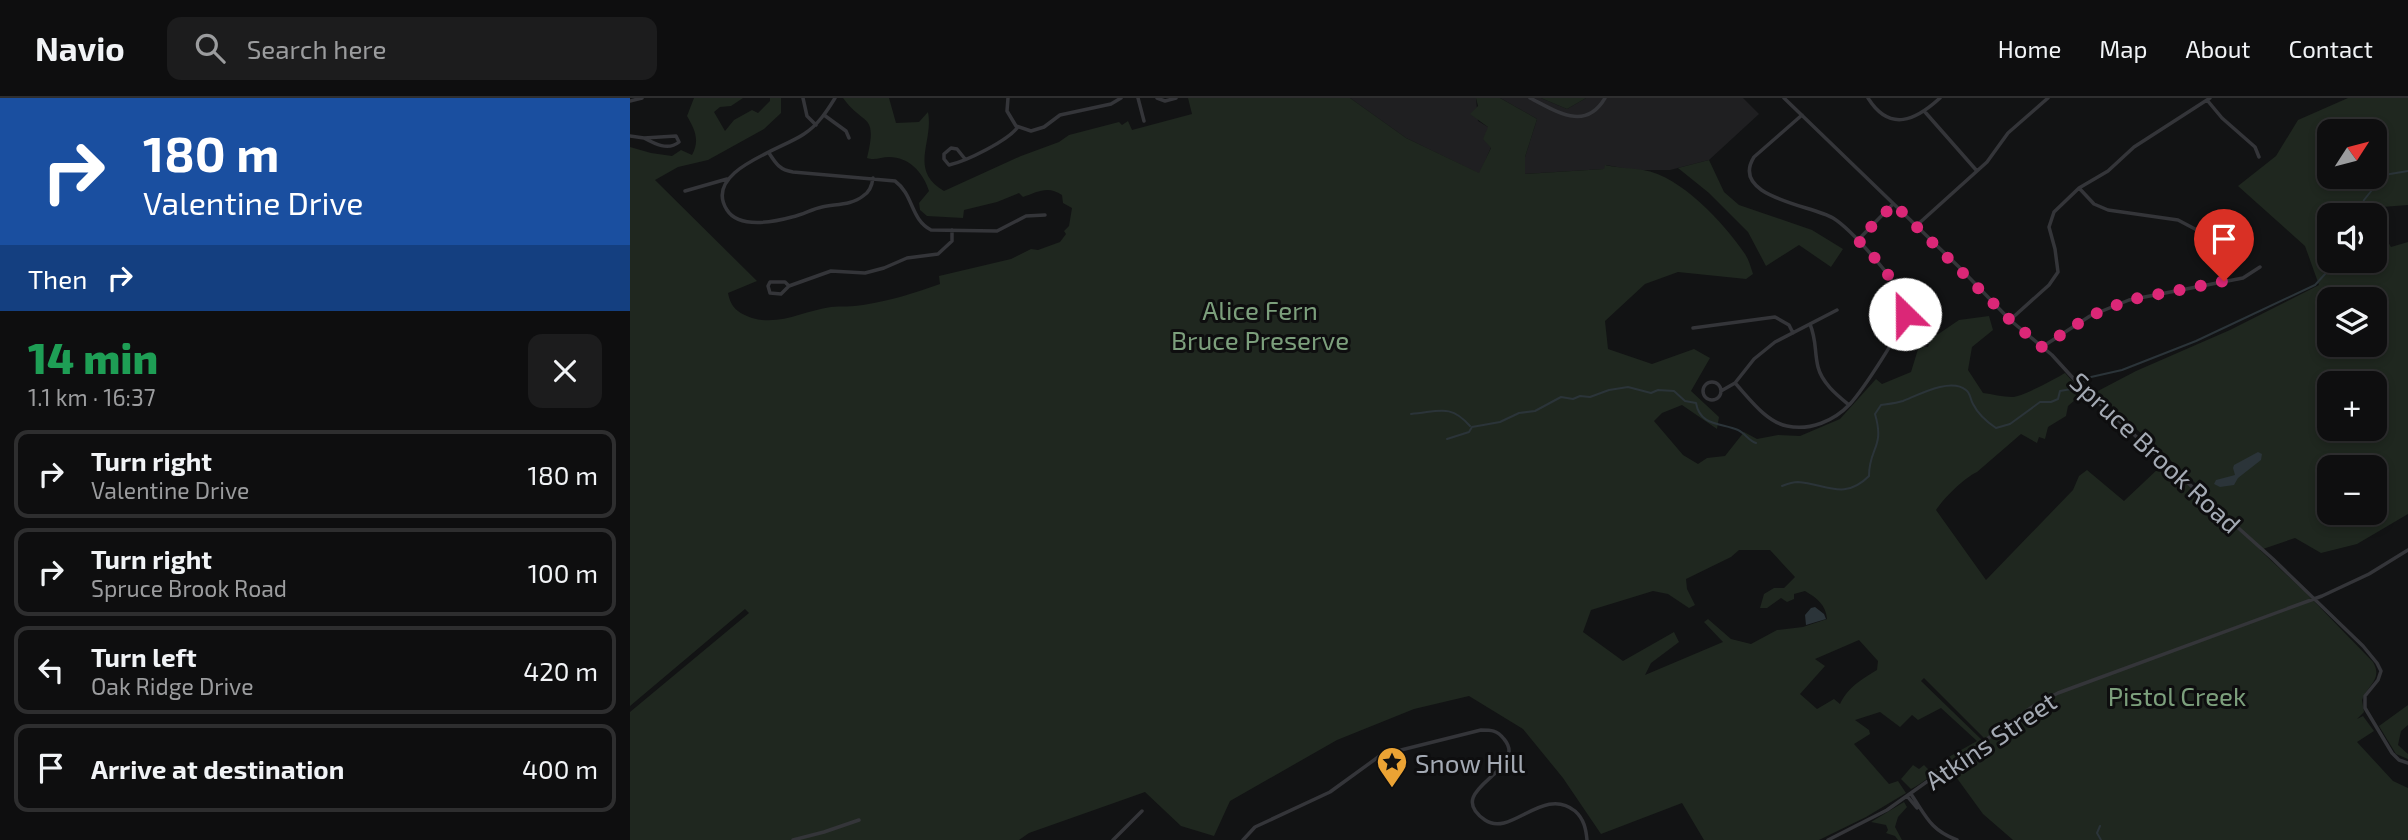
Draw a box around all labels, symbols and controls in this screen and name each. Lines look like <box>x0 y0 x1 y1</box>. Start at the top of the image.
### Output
search box <box>167 17 657 80</box>
text: Navio <box>35 28 125 68</box>
icon: search <box>191 29 229 67</box>
text: Search here <box>247 33 386 64</box>
text: Home <box>1998 34 2061 63</box>
text: Map <box>2099 34 2147 63</box>
text: About <box>2185 34 2251 63</box>
text: Contact <box>2289 34 2373 63</box>
north arrow <box>2317 119 2387 189</box>
map controls <box>2317 119 2387 525</box>
text: 180 m <box>143 123 279 182</box>
icon: right <box>28 126 119 217</box>
text: Valentine Drive <box>143 183 363 221</box>
button: sound <box>2317 203 2387 273</box>
pin <box>2194 209 2254 281</box>
icon: arrive <box>2205 220 2243 258</box>
icon: right <box>101 259 139 297</box>
text: Then <box>28 263 87 294</box>
position arrow <box>1868 277 1942 351</box>
button: layers <box>2317 287 2387 357</box>
park label: Alice Fern Bruce Preserve <box>1171 294 1349 355</box>
text: 14 min <box>28 332 158 382</box>
button: close <box>528 334 602 408</box>
street label: Spruce Brook Road <box>2064 365 2248 539</box>
button: + <box>2317 371 2387 441</box>
text: 1.1 km · 16:37 <box>28 383 156 411</box>
text: Turn right <box>91 445 212 476</box>
icon: right <box>32 455 70 493</box>
button: − <box>2317 455 2387 525</box>
text: 180 m <box>528 459 598 490</box>
text: Valentine Drive <box>91 476 249 504</box>
text: Turn right <box>91 543 212 574</box>
icon: right <box>32 553 70 591</box>
text: 100 m <box>528 557 598 588</box>
text: Spruce Brook Road <box>91 574 287 602</box>
text: Turn left <box>91 641 197 672</box>
icon: left <box>32 651 70 689</box>
text: 420 m <box>523 655 598 686</box>
text: Oak Ridge Drive <box>91 672 254 700</box>
park label: Pistol Creek <box>2108 680 2246 711</box>
street label: Atkins Street <box>1918 685 2062 795</box>
place icon: Snow Hill <box>1375 745 1409 789</box>
place label: Snow Hill <box>1415 747 1526 778</box>
icon: arrive <box>32 749 70 787</box>
text: Arrive at destination <box>91 753 344 784</box>
text: 400 m <box>522 753 598 784</box>

